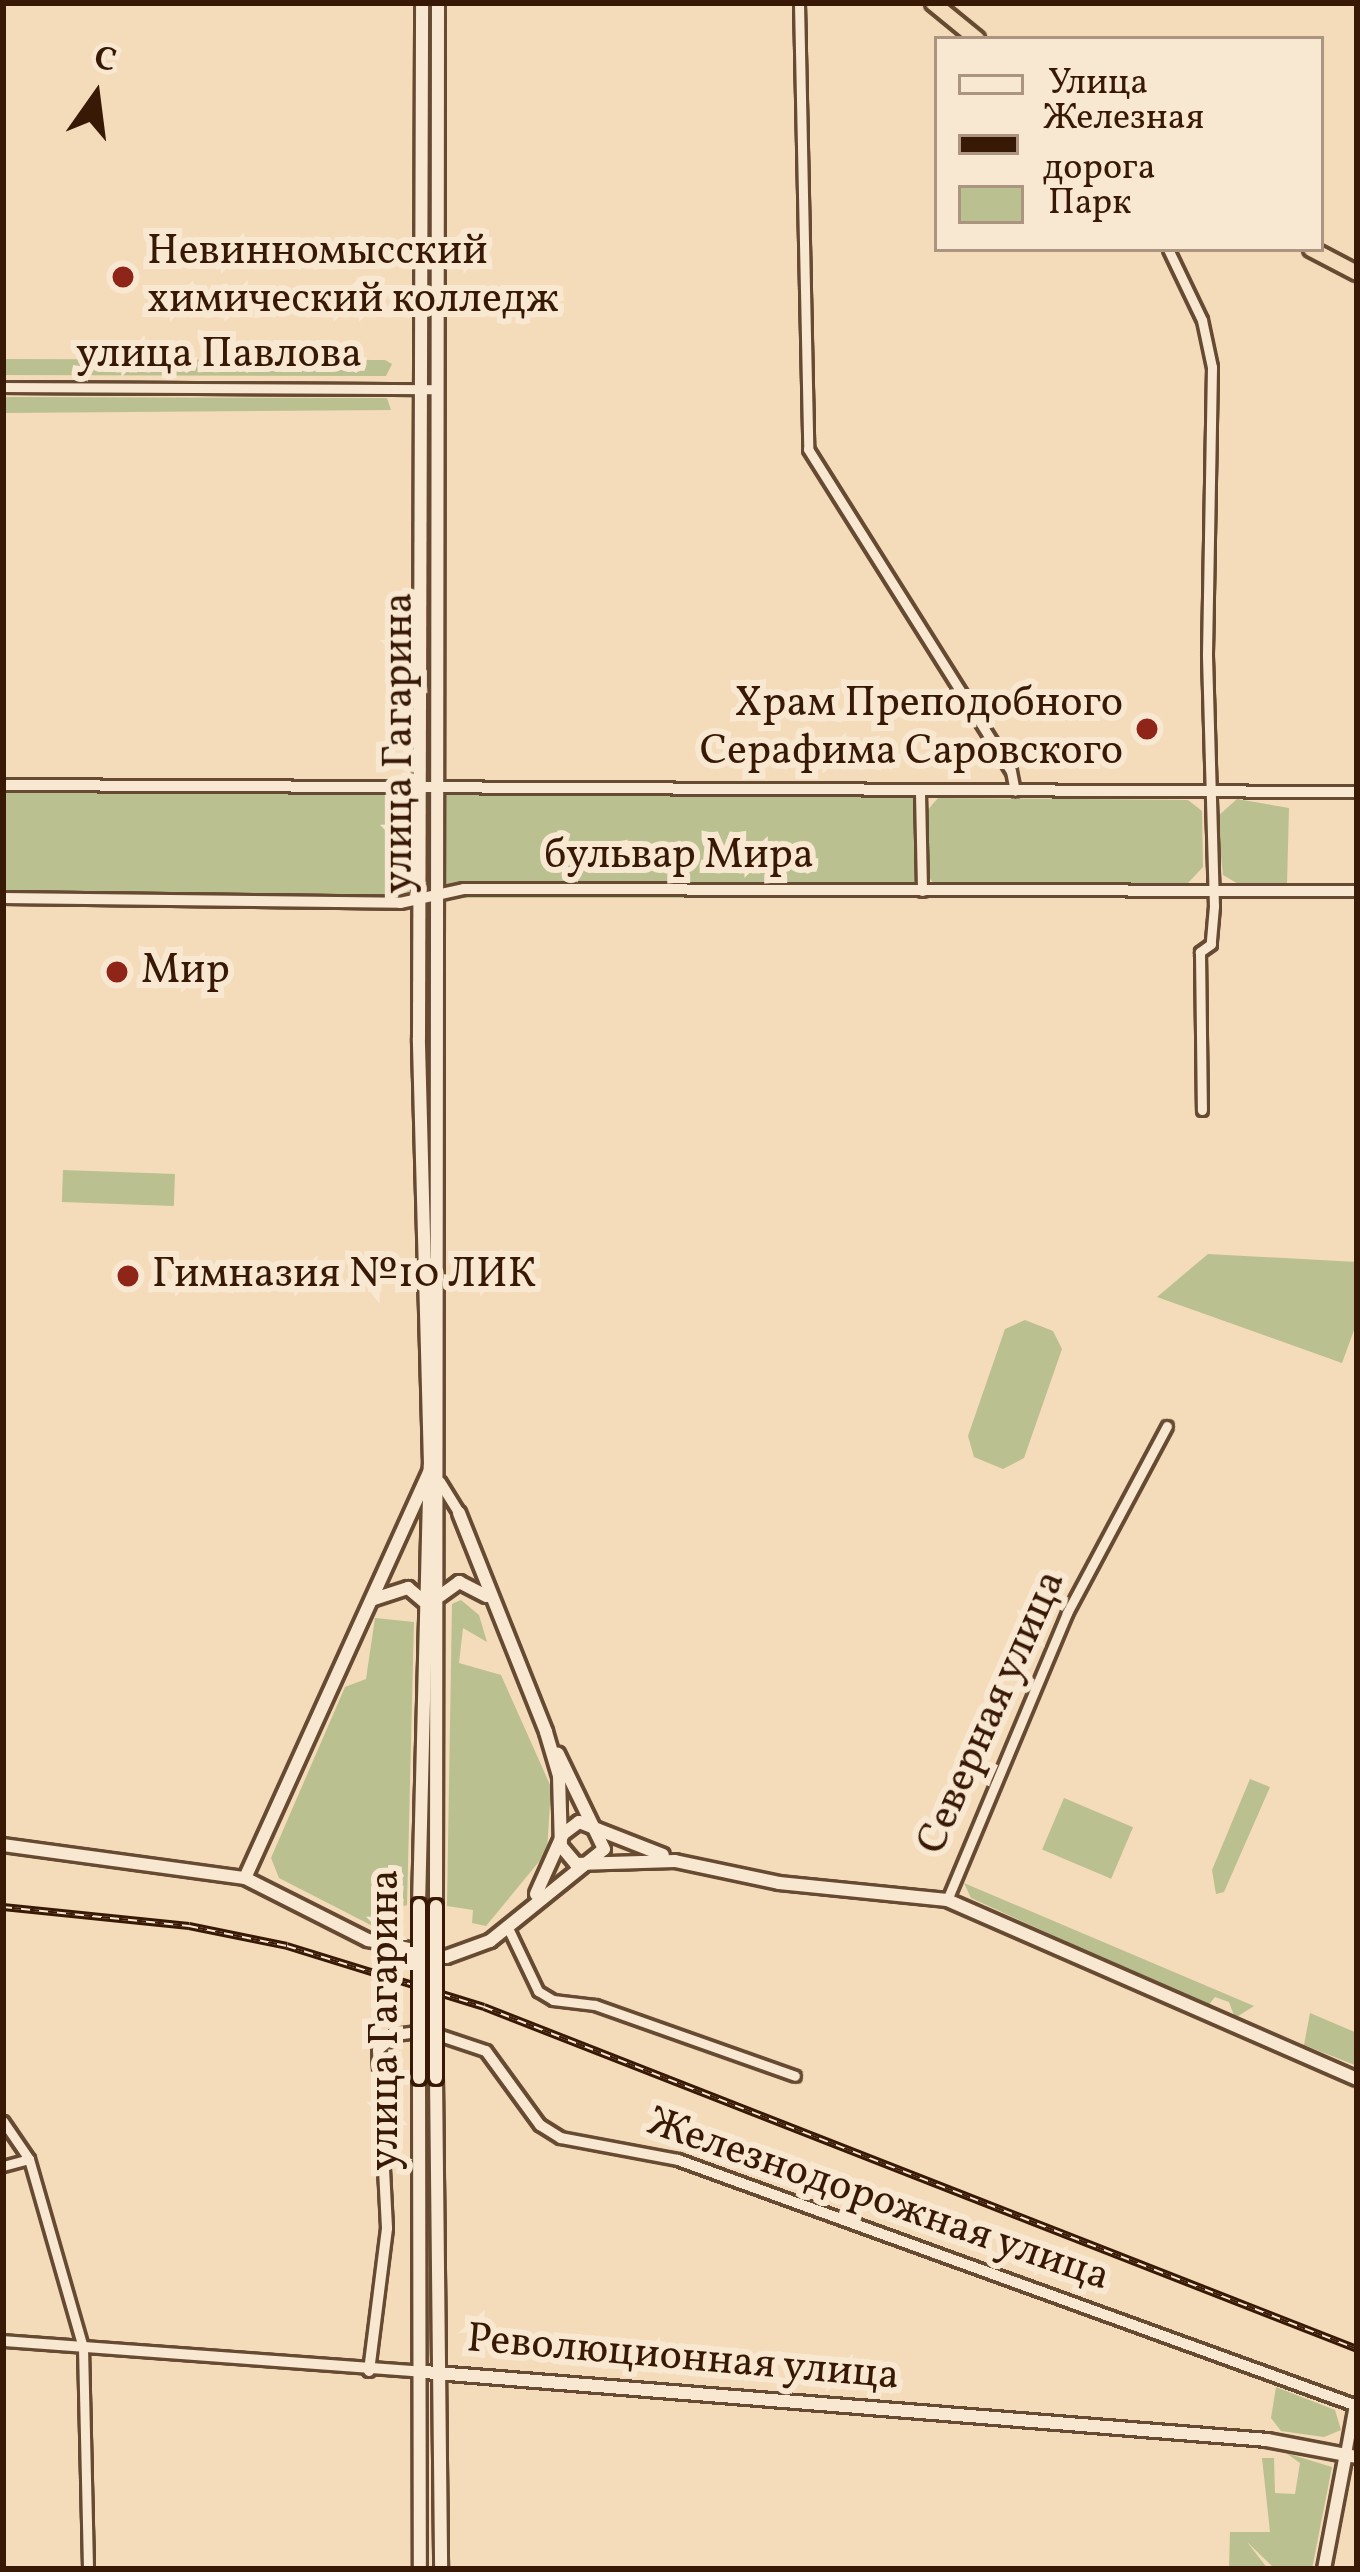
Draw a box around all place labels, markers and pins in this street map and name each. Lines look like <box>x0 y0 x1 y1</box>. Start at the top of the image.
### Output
place label: Невинномысский химический колледж <box>147 228 559 326</box>
marker: Невинномысский химический колледж <box>110 264 136 290</box>
place label: Храм Преподобного Серафима Саровского <box>700 680 1123 778</box>
marker: Храм Преподобного Серафима Саровского <box>1134 716 1160 742</box>
place label: Мир <box>141 947 230 997</box>
marker: Мир <box>104 959 130 985</box>
place label: Гимназия №10 ЛИК <box>152 1251 536 1301</box>
marker: Гимназия №10 ЛИК <box>115 1263 141 1289</box>

